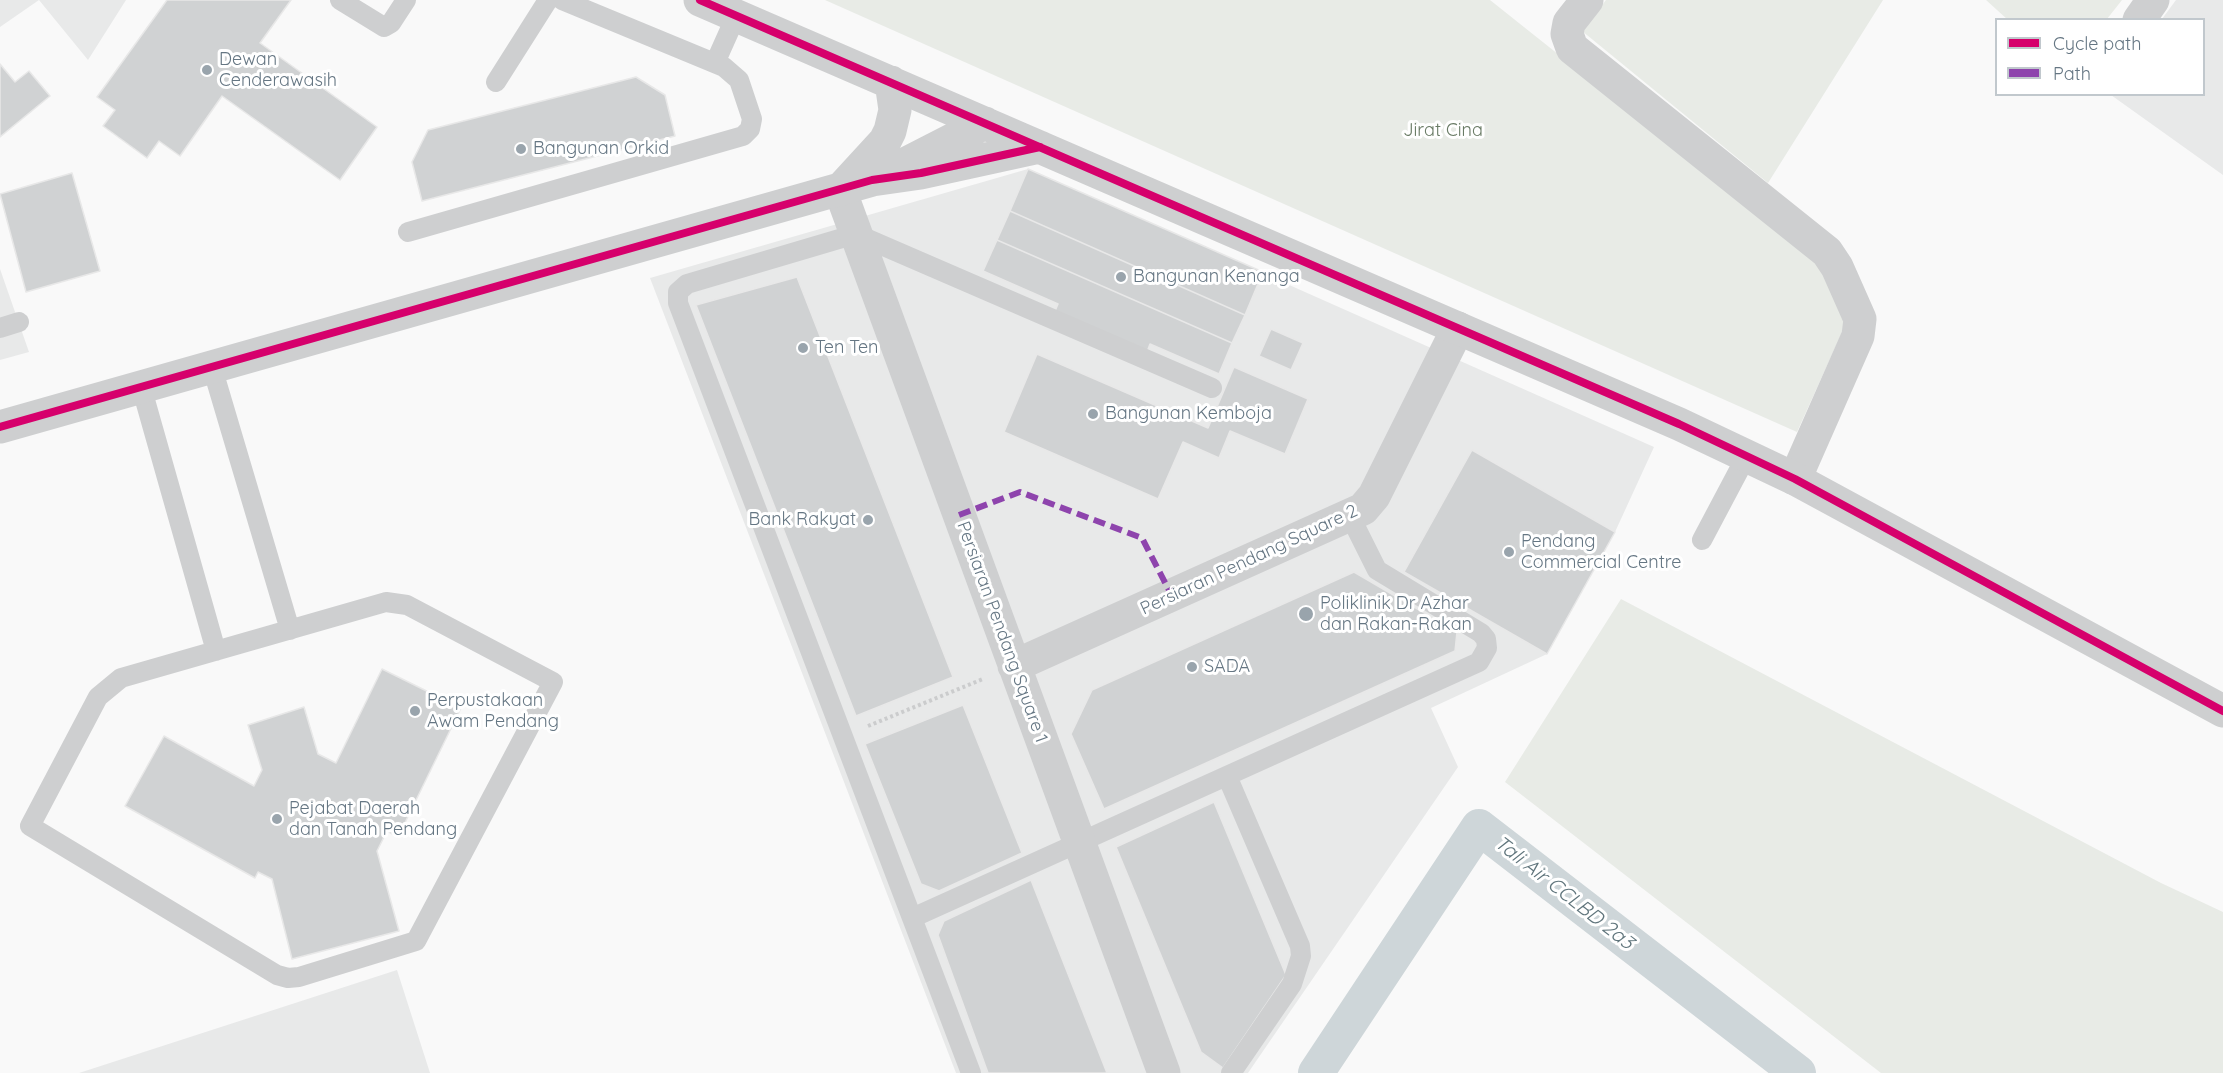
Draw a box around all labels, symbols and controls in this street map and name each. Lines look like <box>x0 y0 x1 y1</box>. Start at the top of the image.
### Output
legend <box>1995 18 2205 96</box>
text: Cycle path <box>2053 32 2141 55</box>
place label: Dewan Cenderawasih <box>219 49 337 92</box>
text: Path <box>2053 62 2091 85</box>
marker: Dewan Cenderawasih <box>200 63 214 77</box>
park label: Jirat Cina <box>1403 120 1483 142</box>
place label: Bangunan Orkid <box>533 138 669 160</box>
marker: Bangunan Orkid <box>514 142 528 156</box>
place label: Bangunan Kenanga <box>1133 266 1300 288</box>
marker: Bangunan Kenanga <box>1114 270 1128 284</box>
place label: Ten Ten <box>815 337 878 359</box>
marker: Ten Ten <box>796 341 810 355</box>
place label: Bangunan Kemboja <box>1105 403 1272 425</box>
marker: Bangunan Kemboja <box>1086 407 1100 421</box>
street label: Persiaran Pendang Square 2 <box>1137 500 1361 620</box>
place label: Bank Rakyat <box>749 509 856 531</box>
marker: Bank Rakyat <box>861 513 875 527</box>
street label: Persiaran Pendang Square 1 <box>952 518 1052 746</box>
place label: Pendang Commercial Centre <box>1521 531 1681 574</box>
marker: Pendang Commercial Centre <box>1502 545 1516 559</box>
place label: Poliklinik Dr Azhar dan Rakan-Rakan <box>1320 593 1472 636</box>
marker: Poliklinik Dr Azhar dan Rakan-Rakan <box>1297 605 1315 623</box>
place label: SADA <box>1204 656 1250 678</box>
marker: SADA <box>1185 660 1199 674</box>
place label: Perpustakaan Awam Pendang <box>427 690 559 732</box>
marker: Perpustakaan Awam Pendang <box>408 704 422 718</box>
place label: Pejabat Daerah dan Tanah Pendang <box>289 798 457 840</box>
marker: Pejabat Daerah dan Tanah Pendang <box>270 812 284 826</box>
water label: Tali Air CCLBD 2a3 <box>1490 831 1638 955</box>

